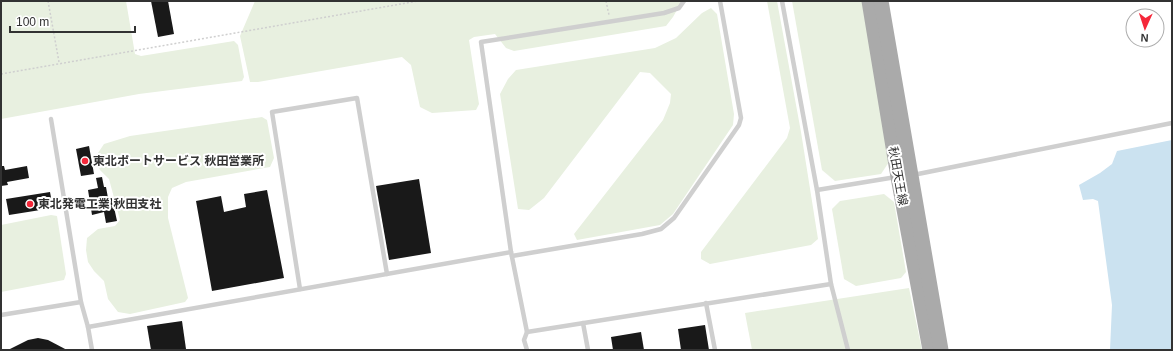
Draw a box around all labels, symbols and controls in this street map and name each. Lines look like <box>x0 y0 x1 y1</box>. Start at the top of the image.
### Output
scale bar <box>10 8 135 34</box>
north arrow <box>1125 8 1165 48</box>
text: 100 m <box>16 15 49 29</box>
text: N <box>1140 32 1149 44</box>
street label: 秋田天王線 <box>886 145 910 207</box>
place label: 東北ポートサービス 秋田営業所 <box>93 154 264 168</box>
marker: 東北ポートサービス 秋田営業所 <box>80 156 90 166</box>
place label: 東北発電工業 秋田支社 <box>38 197 161 211</box>
marker: 東北発電工業 秋田支社 <box>25 199 35 209</box>

